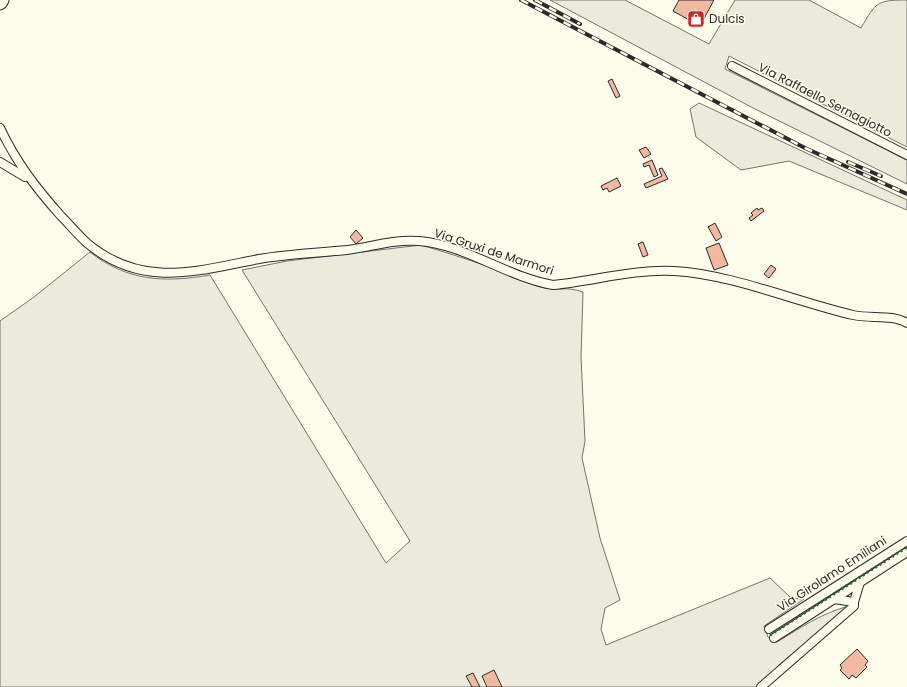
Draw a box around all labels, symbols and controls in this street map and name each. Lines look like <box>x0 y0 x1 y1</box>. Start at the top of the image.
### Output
shop icon: Dulcis <box>686 9 706 29</box>
place label: Dulcis <box>709 10 745 27</box>
street label: Via Raffaello Sernagiotto <box>755 58 895 141</box>
street label: Via Gruxi de Marmori <box>432 224 556 279</box>
street label: Via Girolamo Emiliani <box>774 532 890 615</box>

